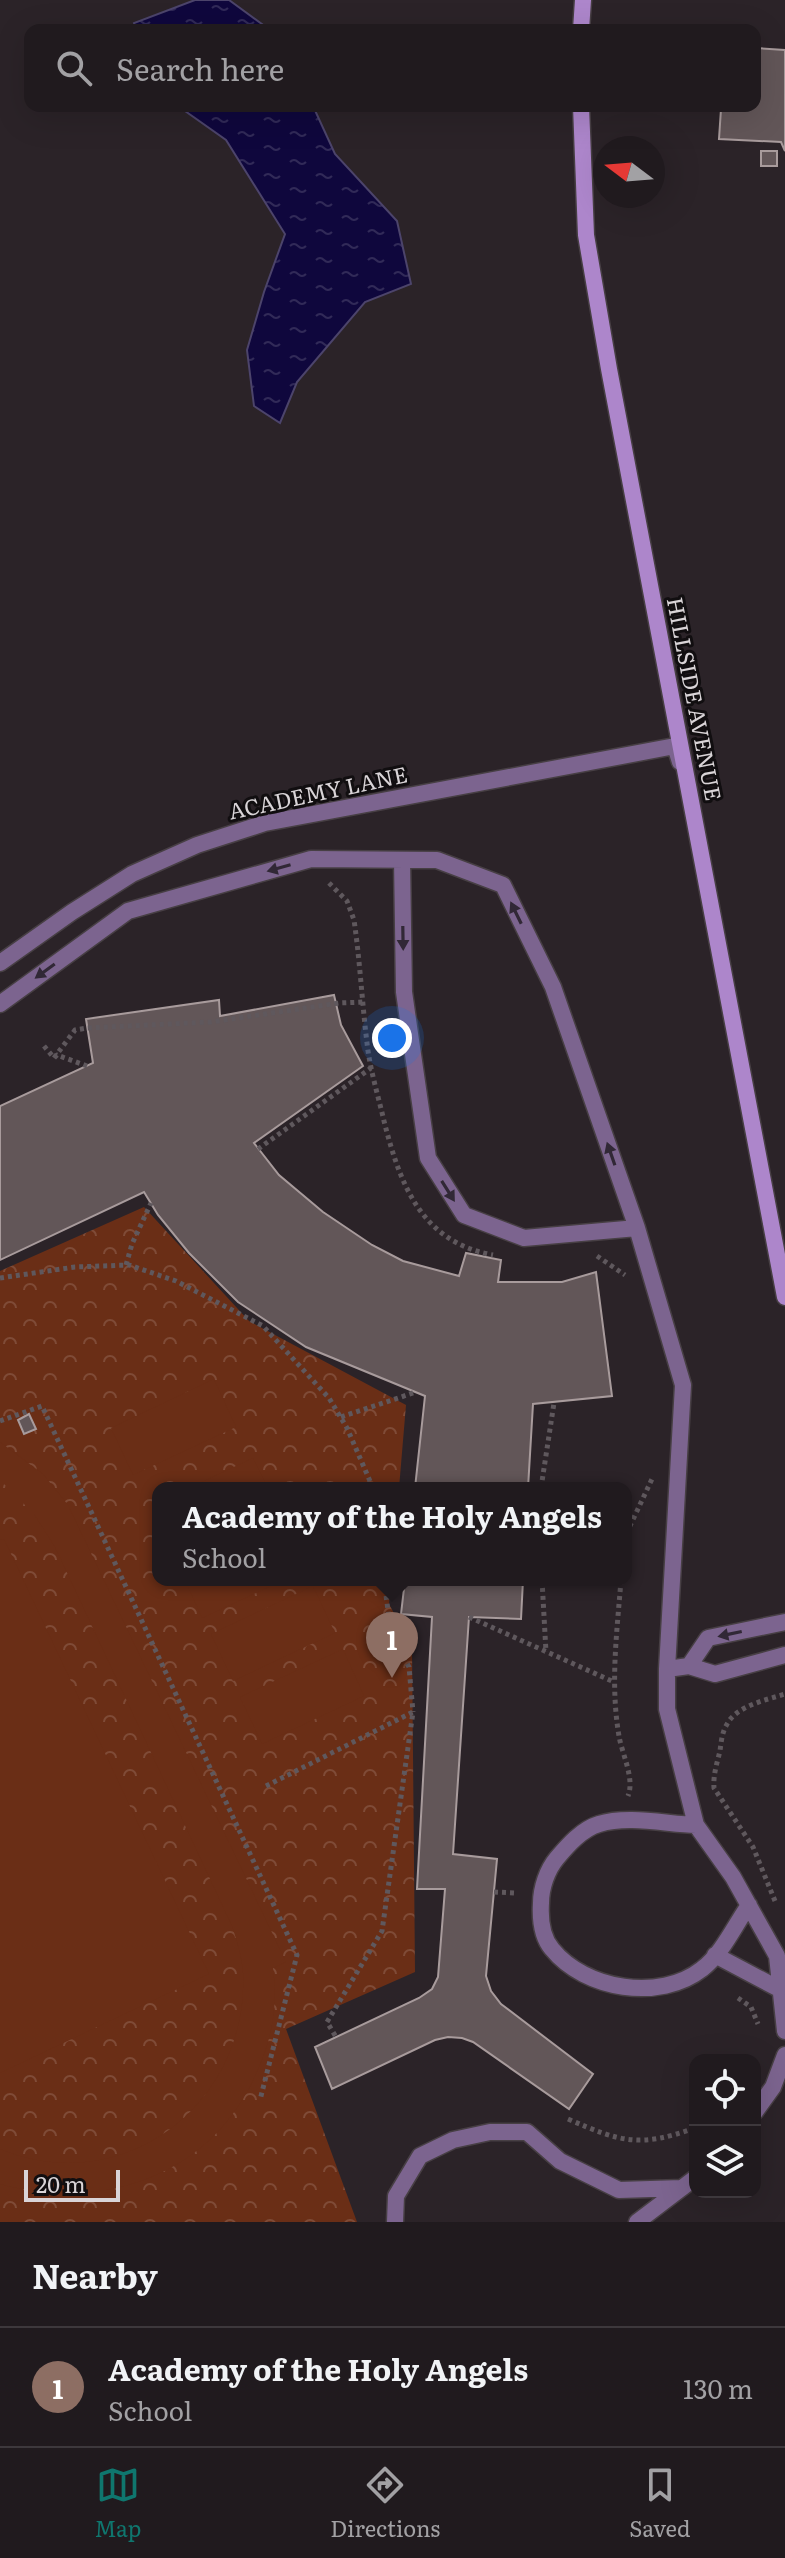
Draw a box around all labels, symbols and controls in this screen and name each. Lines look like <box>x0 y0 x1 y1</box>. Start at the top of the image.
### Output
search box <box>24 24 761 112</box>
icon: search <box>52 46 96 90</box>
text: Search here <box>116 46 284 90</box>
north arrow <box>593 136 665 208</box>
street label: HILLSIDE AVENUE <box>660 594 731 803</box>
street label: ACADEMY LANE <box>225 756 410 827</box>
one-way arrow <box>267 862 291 875</box>
one-way arrow <box>510 901 523 924</box>
one-way arrow <box>397 926 410 951</box>
one-way arrow <box>35 963 55 979</box>
your location <box>372 1018 412 1058</box>
one-way arrow <box>604 1142 617 1166</box>
one-way arrow <box>441 1180 455 1202</box>
popup <box>152 1482 632 1586</box>
text: Academy of the Holy Angels <box>182 1493 602 1537</box>
text: School <box>182 1537 266 1576</box>
pin: 1 <box>366 1612 418 1678</box>
one-way arrow <box>718 1628 743 1641</box>
map controls <box>689 2054 761 2198</box>
button: locate <box>689 2054 761 2126</box>
button: layers <box>689 2126 761 2198</box>
scale bar <box>24 2166 120 2202</box>
text: 20 m <box>36 2167 86 2200</box>
text: Nearby <box>32 2249 158 2299</box>
text: Academy of the Holy Angels <box>108 2346 528 2390</box>
text: 1 <box>53 2368 63 2407</box>
text: 130 m <box>683 2368 753 2407</box>
text: School <box>108 2390 192 2429</box>
tab: Map <box>94 2463 141 2544</box>
tab: Directions <box>330 2463 440 2544</box>
tab: Saved <box>629 2463 691 2544</box>

